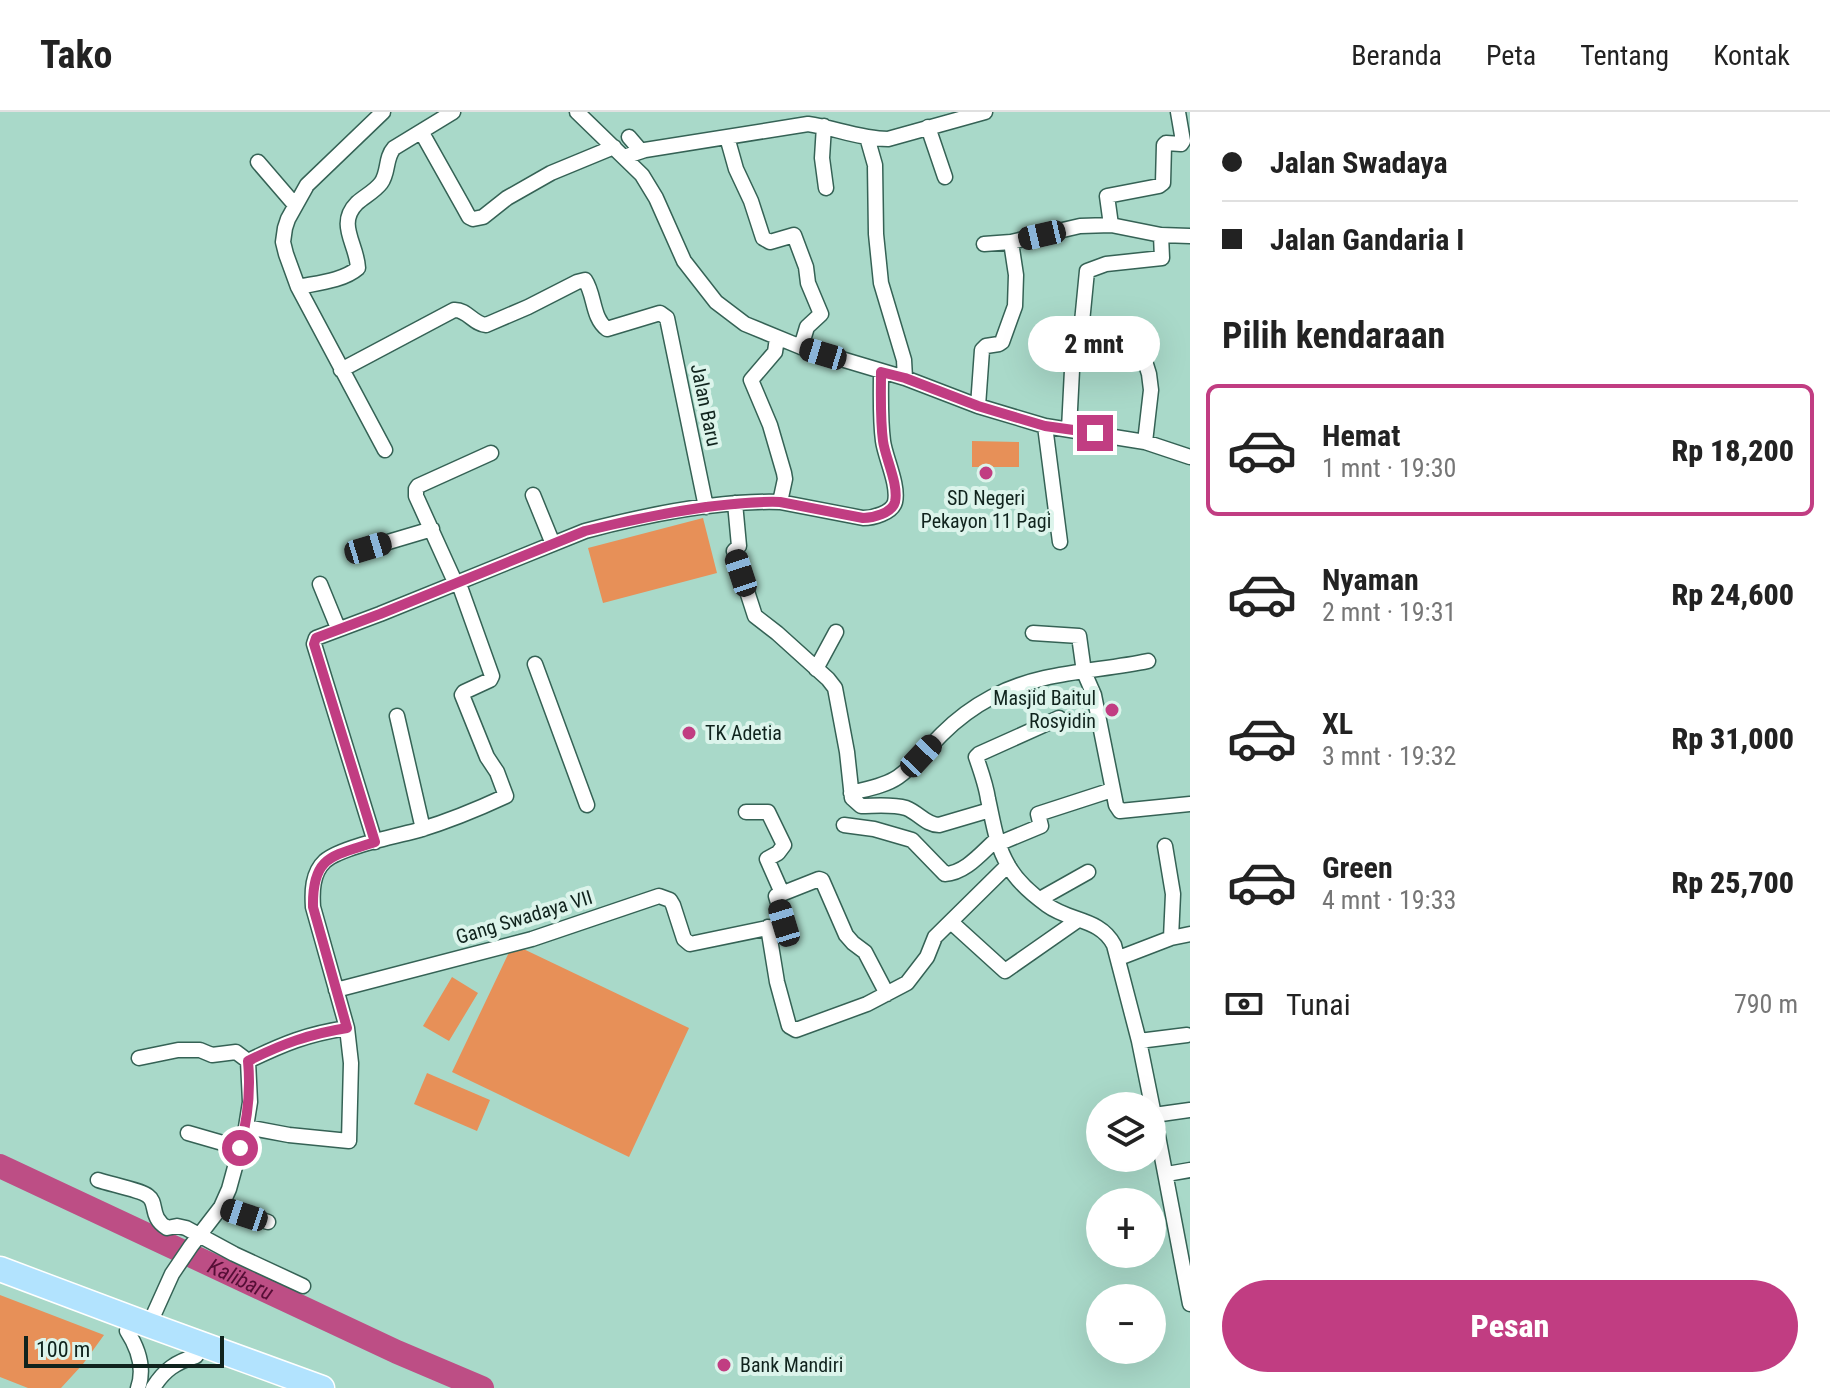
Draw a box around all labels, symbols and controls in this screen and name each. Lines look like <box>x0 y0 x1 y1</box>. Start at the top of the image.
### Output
text: Tako <box>40 33 113 77</box>
text: Beranda <box>1351 39 1442 72</box>
text: Peta <box>1486 39 1536 72</box>
text: Tentang <box>1580 39 1669 72</box>
text: Kontak <box>1713 39 1790 72</box>
text: Jalan Swadaya <box>1270 145 1448 180</box>
car <box>1016 218 1068 252</box>
text: Jalan Gandaria I <box>1270 222 1464 257</box>
text: Pilih kendaraan <box>1222 315 1445 357</box>
callout: 2 mnt <box>1029 317 1161 373</box>
text: 2 mnt <box>1064 329 1124 359</box>
car <box>797 336 849 372</box>
street label: Jalan Baru <box>686 361 726 449</box>
icon: car <box>1226 414 1298 486</box>
route end <box>1077 415 1113 451</box>
text: Hemat <box>1322 418 1400 453</box>
text: Rp 18,200 <box>1671 433 1794 468</box>
text: 1 mnt · 19:30 <box>1322 453 1456 483</box>
marker: SD Negeri Pekayon 11 Pagi <box>977 464 995 482</box>
place label: SD Negeri Pekayon 11 Pagi <box>921 486 1051 533</box>
car <box>342 530 394 566</box>
car <box>722 546 760 600</box>
icon: car <box>1226 558 1298 630</box>
text: Nyaman <box>1322 562 1419 597</box>
text: Rp 24,600 <box>1671 577 1794 612</box>
text: 2 mnt · 19:31 <box>1322 597 1456 627</box>
place label: Masjid Baitul Rosyidin <box>993 686 1096 733</box>
marker: Masjid Baitul Rosyidin <box>1103 701 1121 719</box>
icon: car <box>1226 702 1298 774</box>
text: XL <box>1322 706 1353 741</box>
place label: TK Adetia <box>705 721 782 745</box>
text: Rp 31,000 <box>1671 721 1794 756</box>
marker: TK Adetia <box>680 724 698 742</box>
car <box>896 730 946 782</box>
text: 3 mnt · 19:32 <box>1322 741 1456 771</box>
icon: car <box>1226 846 1298 918</box>
text: Green <box>1322 850 1393 885</box>
text: Rp 25,700 <box>1671 865 1794 900</box>
street label: Gang Swadaya VII <box>453 885 595 949</box>
text: 4 mnt · 19:33 <box>1322 885 1456 915</box>
car <box>766 897 802 949</box>
icon: cash <box>1222 982 1266 1026</box>
text: Tunai <box>1286 987 1351 1022</box>
text: 790 m <box>1734 989 1798 1019</box>
map controls <box>1086 1092 1166 1364</box>
button: layers <box>1086 1092 1166 1172</box>
route start <box>222 1130 258 1166</box>
button: + <box>1086 1188 1166 1268</box>
car <box>217 1196 271 1234</box>
water label: Kalibaru <box>204 1253 278 1305</box>
button: Pesan <box>1222 1280 1798 1372</box>
button: − <box>1086 1284 1166 1364</box>
scale bar <box>24 1332 224 1368</box>
text: 100 m <box>36 1337 90 1362</box>
place label: Bank Mandiri <box>740 1353 843 1377</box>
marker: Bank Mandiri <box>715 1356 733 1374</box>

